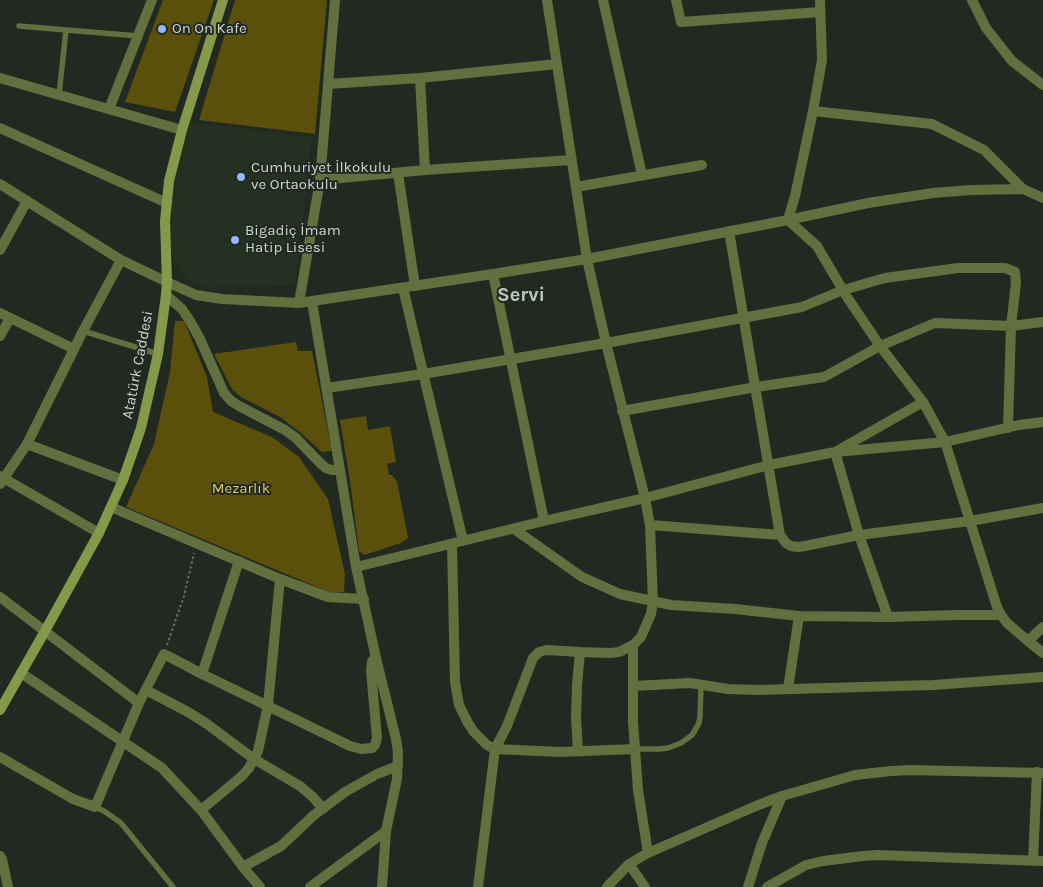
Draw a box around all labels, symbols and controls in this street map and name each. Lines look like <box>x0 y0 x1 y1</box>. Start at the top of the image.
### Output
place label: On On Kafe <box>172 20 247 38</box>
marker: On On Kafe <box>156 23 168 35</box>
place label: Cumhuriyet İlkokulu ve Ortaokulu <box>251 159 391 194</box>
marker: Cumhuriyet İlkokulu ve Ortaokulu <box>235 171 247 183</box>
place label: Bigadiç İmam Hatip Lisesi <box>245 222 341 257</box>
marker: Bigadiç İmam Hatip Lisesi <box>229 234 241 246</box>
district label: Servi <box>497 283 545 307</box>
street label: Atatürk Caddesi <box>119 309 157 421</box>
park label: Mezarlık <box>212 480 270 498</box>

